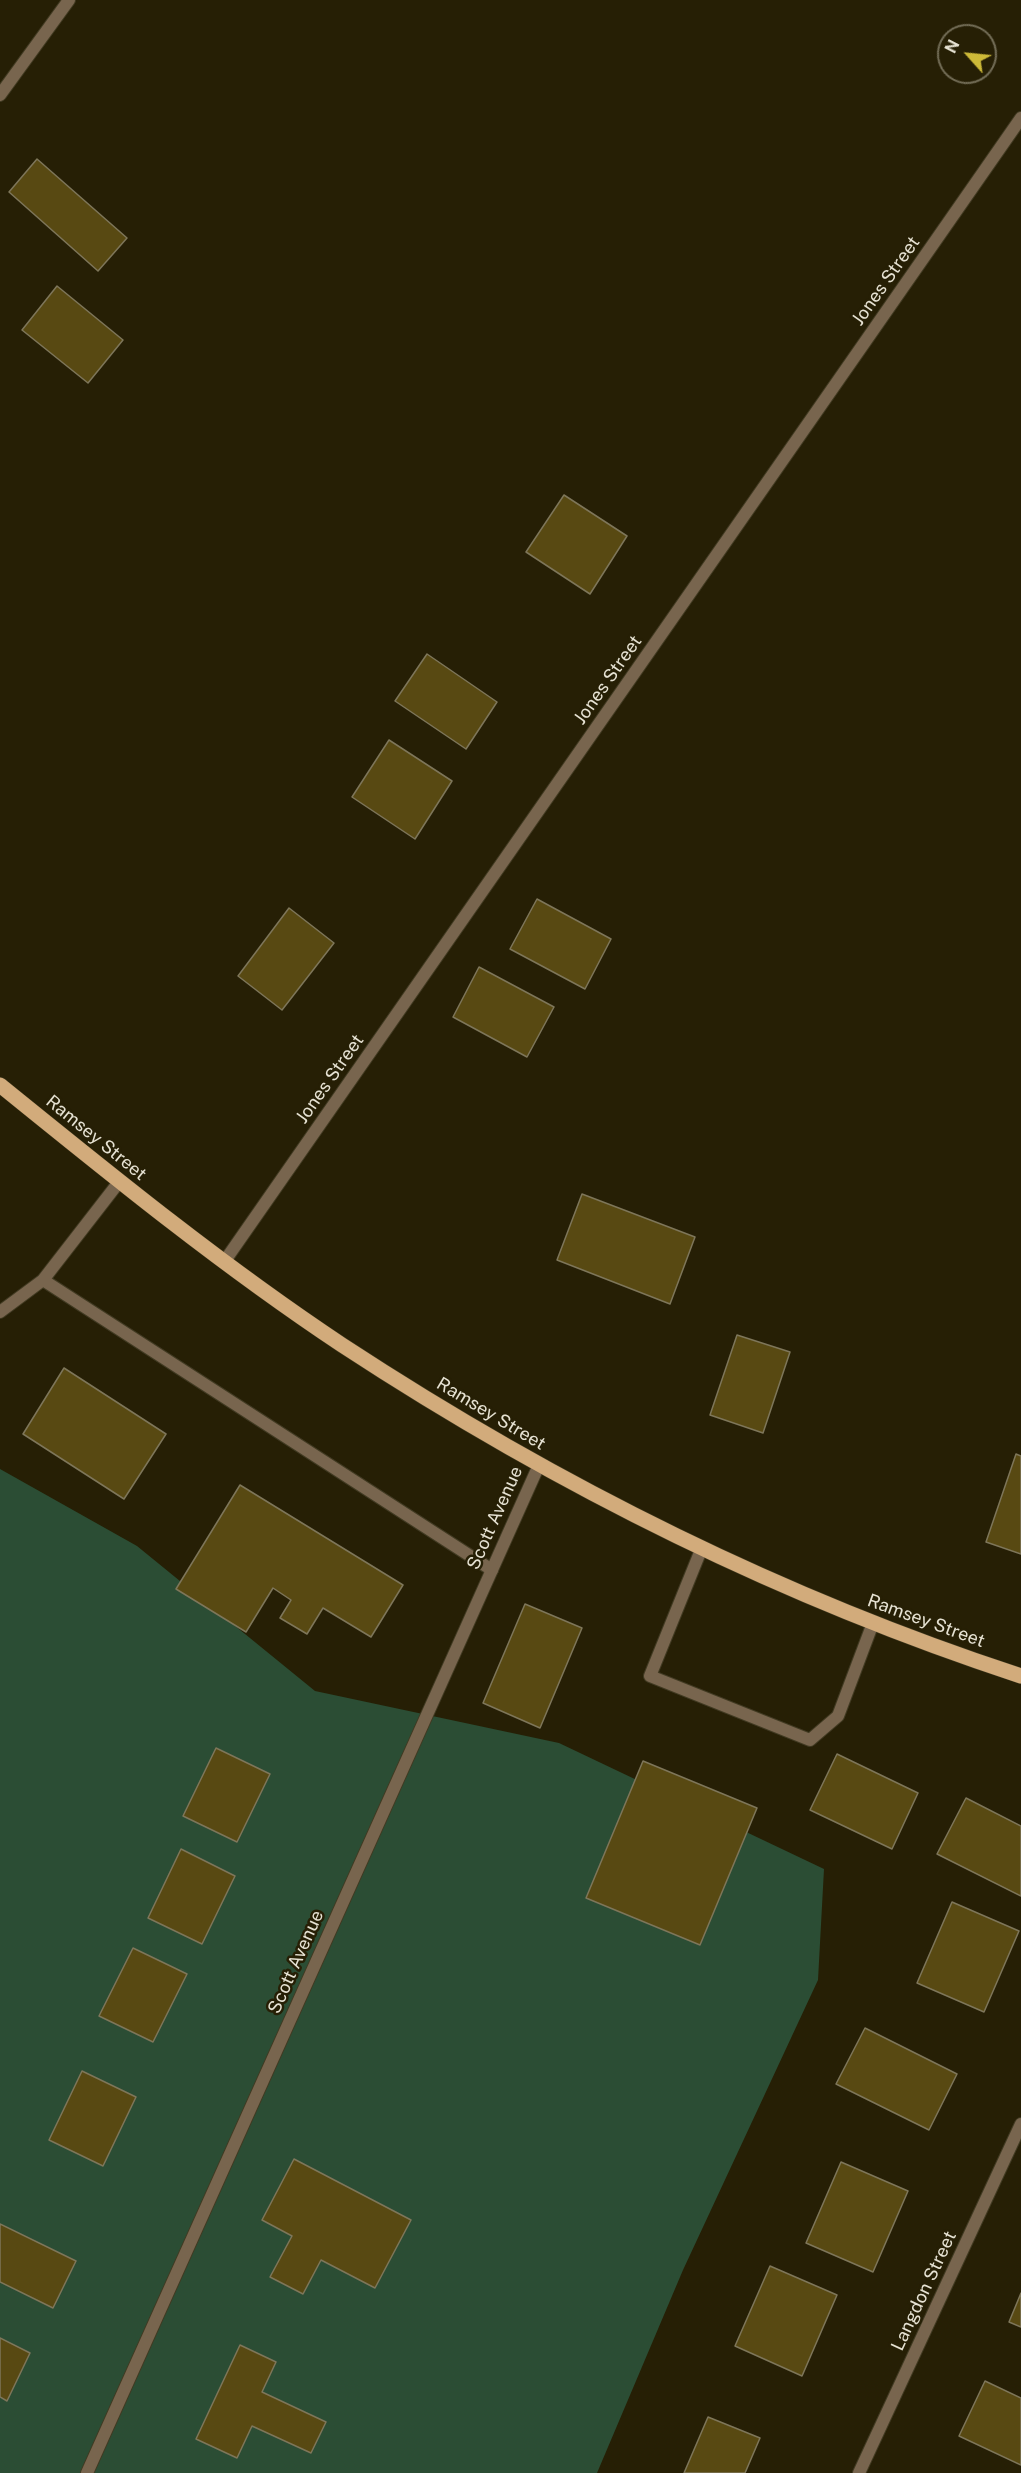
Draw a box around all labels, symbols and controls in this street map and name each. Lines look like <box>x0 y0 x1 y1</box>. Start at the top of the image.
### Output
north arrow <box>937 24 997 84</box>
text: N <box>941 37 964 56</box>
street label: Jones Street <box>847 232 925 330</box>
street label: Jones Street <box>569 631 647 729</box>
street label: Jones Street <box>291 1030 369 1128</box>
street label: Ramsey Street <box>41 1091 151 1185</box>
street label: Ramsey Street <box>433 1373 549 1455</box>
street label: Scott Avenue <box>463 1463 527 1573</box>
street label: Ramsey Street <box>864 1590 988 1652</box>
street label: Scott Avenue <box>264 1907 328 2017</box>
street label: Langdon Street <box>887 2228 961 2354</box>

